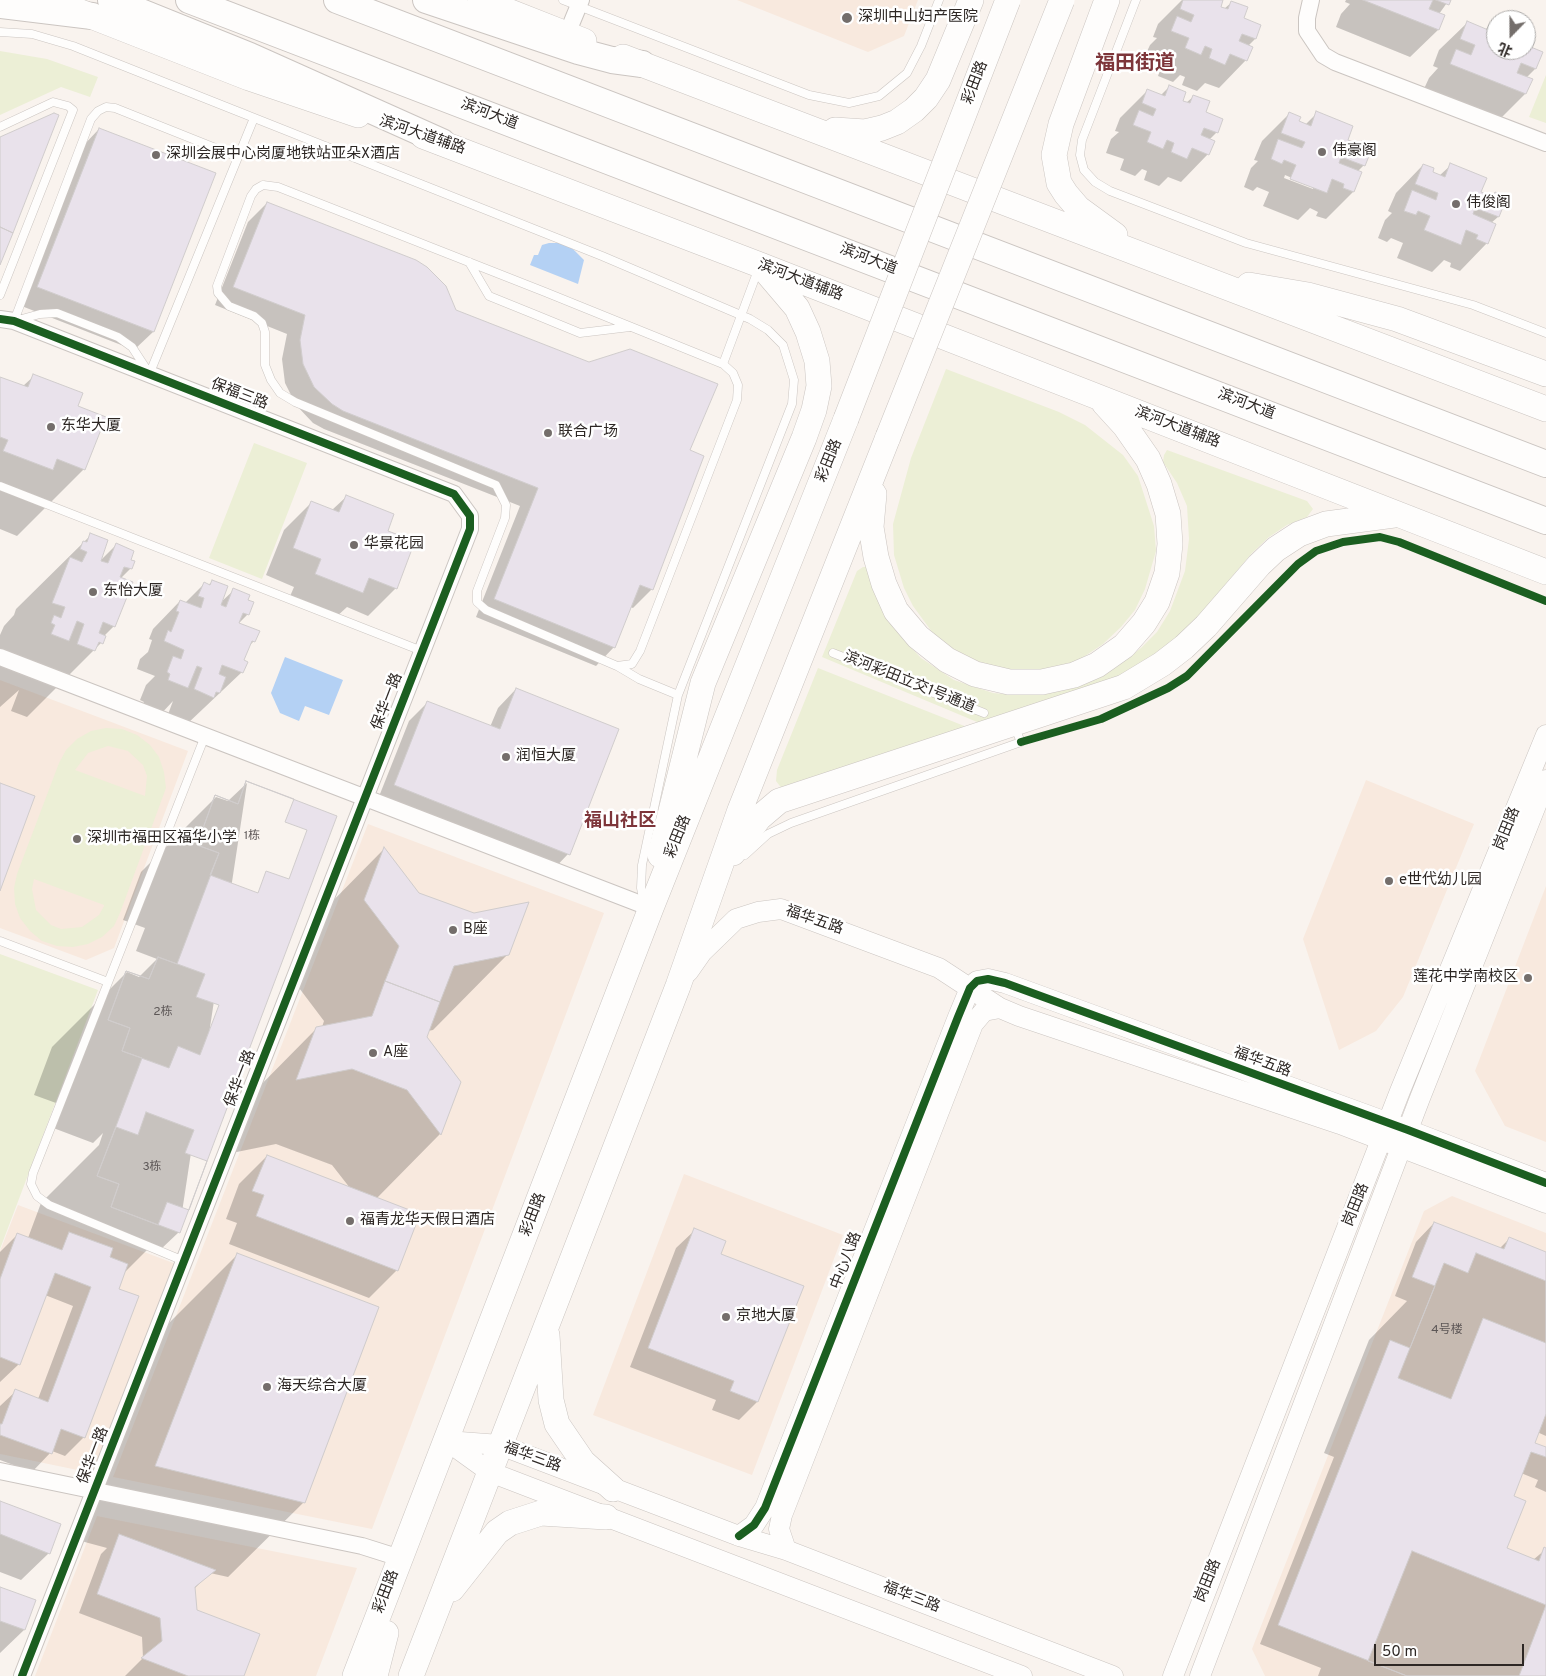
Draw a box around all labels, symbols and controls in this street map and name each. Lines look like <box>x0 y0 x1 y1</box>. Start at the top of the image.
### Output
place label: 深圳中山妇产医院 <box>858 9 978 27</box>
north arrow <box>1486 10 1536 60</box>
marker: 深圳中山妇产医院 <box>840 11 854 25</box>
text: 北 <box>1496 38 1515 59</box>
district label: 福田街道 <box>1095 53 1175 77</box>
street label: 彩田路 <box>960 59 992 107</box>
street label: 滨河大道 <box>458 96 520 134</box>
street label: 滨河大道辅路 <box>377 113 467 159</box>
place label: 伟豪阁 <box>1332 143 1377 161</box>
place label: 深圳会展中心岗厦地铁站亚朵X酒店 <box>166 146 400 164</box>
marker: 伟豪阁 <box>1316 146 1328 158</box>
marker: 深圳会展中心岗厦地铁站亚朵X酒店 <box>150 149 162 161</box>
place label: 伟俊阁 <box>1466 195 1511 213</box>
marker: 伟俊阁 <box>1450 198 1462 210</box>
street label: 滨河大道 <box>837 241 899 279</box>
street label: 滨河大道辅路 <box>755 256 845 306</box>
street label: 保福三路 <box>208 376 270 414</box>
street label: 滨河大道 <box>1215 386 1277 424</box>
street label: 滨河大道辅路 <box>1132 403 1222 453</box>
place label: 东华大厦 <box>61 418 121 436</box>
marker: 东华大厦 <box>45 421 57 433</box>
place label: 联合广场 <box>558 424 618 442</box>
marker: 联合广场 <box>542 427 554 439</box>
street label: 彩田路 <box>813 437 847 485</box>
place label: 华景花园 <box>364 536 424 554</box>
marker: 华景花园 <box>348 539 360 551</box>
place label: 东怡大厦 <box>103 583 163 601</box>
marker: 东怡大厦 <box>87 586 99 598</box>
street label: 滨河彩田立交1号通道 <box>840 648 978 718</box>
street label: 保华一路 <box>369 671 407 733</box>
place label: 润恒大厦 <box>516 748 576 766</box>
marker: 润恒大厦 <box>500 751 512 763</box>
street label: 岗田路 <box>1491 805 1525 853</box>
district label: 福山社区 <box>584 811 656 833</box>
street label: 彩田路 <box>662 813 696 861</box>
place label: 深圳市福田区福华小学 <box>87 830 237 848</box>
house number: 1栋 <box>244 830 260 844</box>
marker: 深圳市福田区福华小学 <box>71 833 83 845</box>
place label: e世代幼儿园 <box>1399 872 1482 890</box>
marker: e世代幼儿园 <box>1383 875 1395 887</box>
street label: 福华五路 <box>783 903 845 939</box>
place label: B座 <box>463 921 488 939</box>
marker: B座 <box>447 924 459 936</box>
place label: 莲花中学南校区 <box>1413 969 1518 987</box>
marker: 莲花中学南校区 <box>1522 972 1534 984</box>
house number: 2栋 <box>153 1006 173 1020</box>
place label: A座 <box>383 1044 408 1062</box>
street label: 福华五路 <box>1231 1044 1293 1082</box>
marker: A座 <box>367 1047 379 1059</box>
street label: 保华一路 <box>222 1048 260 1110</box>
house number: 3栋 <box>142 1161 162 1175</box>
street label: 岗田路 <box>1340 1181 1374 1229</box>
street label: 彩田路 <box>518 1191 550 1239</box>
place label: 福青龙华天假日酒店 <box>360 1212 495 1230</box>
marker: 福青龙华天假日酒店 <box>344 1215 356 1227</box>
street label: 中心八路 <box>828 1230 866 1292</box>
place label: 京地大厦 <box>736 1308 796 1326</box>
marker: 京地大厦 <box>720 1311 732 1323</box>
house number: 4号楼 <box>1431 1324 1463 1338</box>
place label: 海天综合大厦 <box>277 1378 367 1396</box>
marker: 海天综合大厦 <box>261 1381 273 1393</box>
street label: 保华一路 <box>75 1425 113 1487</box>
street label: 福华三路 <box>501 1439 563 1477</box>
street label: 岗田路 <box>1192 1557 1226 1605</box>
street label: 彩田路 <box>371 1568 403 1616</box>
street label: 福华三路 <box>880 1579 942 1617</box>
scale bar <box>1376 1634 1526 1666</box>
text: 50 m <box>1382 1643 1417 1662</box>

